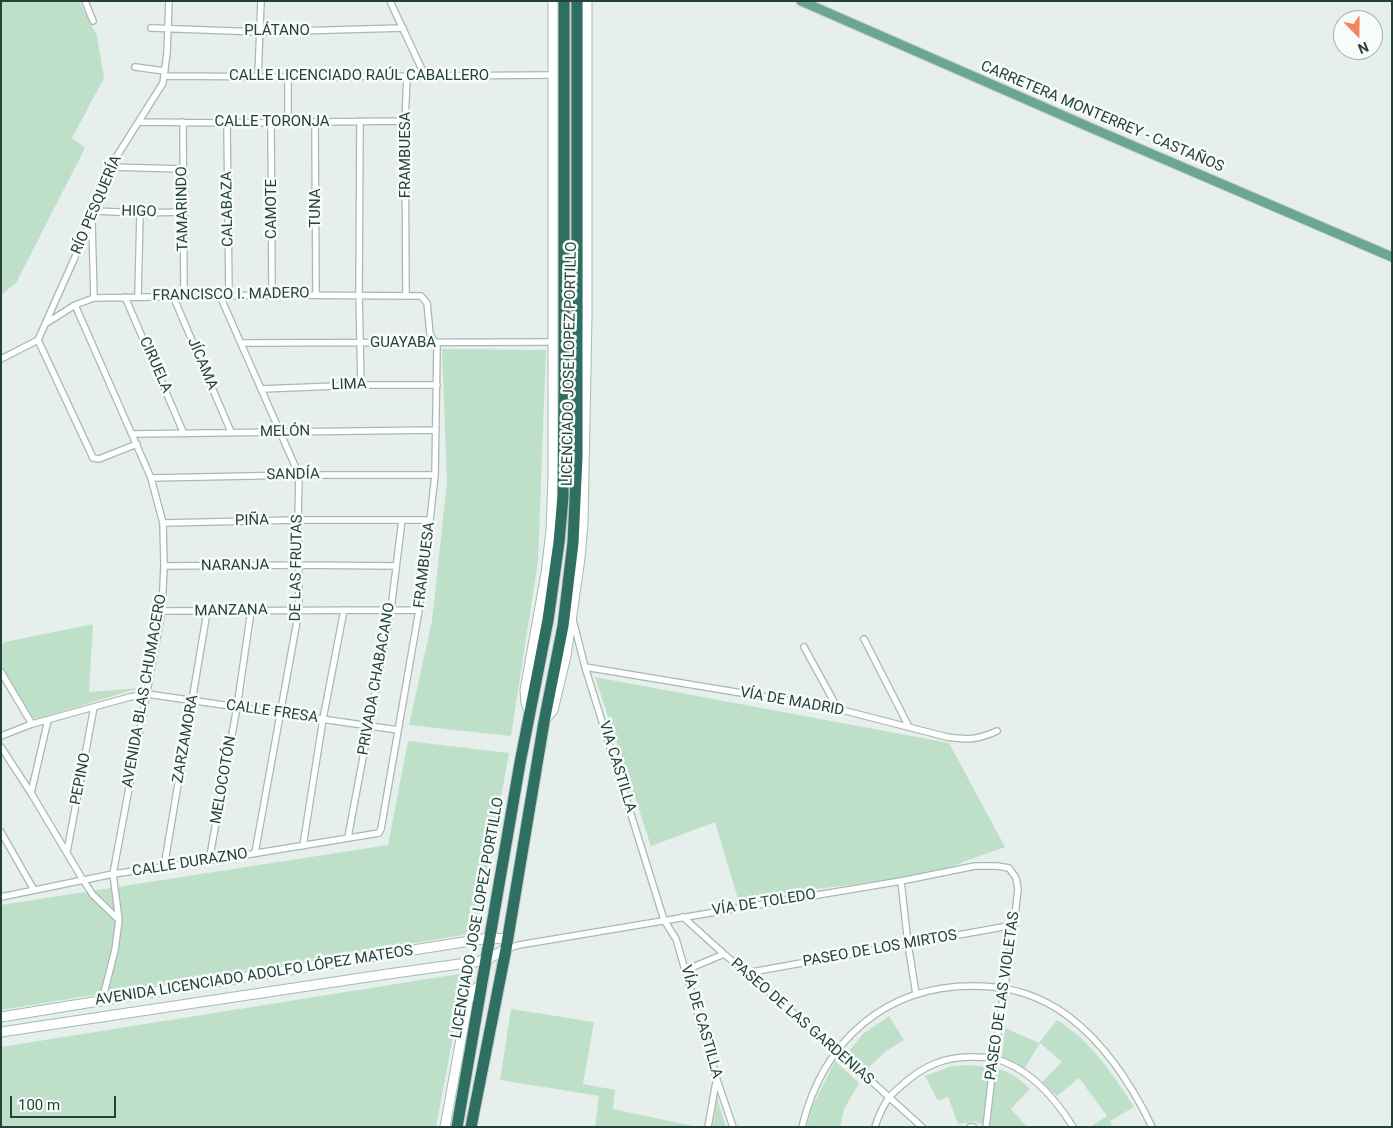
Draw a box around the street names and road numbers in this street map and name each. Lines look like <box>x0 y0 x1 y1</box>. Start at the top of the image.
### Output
street label: PLÁTANO <box>244 22 310 40</box>
street label: CARRETERA MONTERREY - CASTAÑOS <box>978 57 1226 177</box>
street label: CALLE LICENCIADO RAÚL CABALLERO <box>229 67 489 85</box>
street label: FRAMBUESA <box>397 112 415 198</box>
street label: CALLE TORONJA <box>214 113 330 131</box>
street label: RÍO PESQUERÍA <box>68 153 126 257</box>
street label: TAMARINDO <box>173 166 193 252</box>
street label: CALABAZA <box>218 171 238 247</box>
street label: CAMOTE <box>263 179 281 239</box>
street label: TUNA <box>307 188 325 228</box>
street label: HIGO <box>121 203 157 221</box>
street label: LICENCIADO JOSE LOPEZ PORTILLO <box>559 242 581 486</box>
street label: FRANCISCO I. MADERO <box>152 285 310 305</box>
street label: CIRUELA <box>135 334 175 396</box>
street label: GUAYABA <box>370 334 436 352</box>
street label: JÍCAMA <box>183 335 221 393</box>
street label: LIMA <box>331 375 367 395</box>
street label: MELÓN <box>260 423 310 441</box>
street label: SANDÍA <box>266 466 320 484</box>
street label: PIÑA <box>235 512 269 530</box>
street label: DE LAS FRUTAS <box>287 514 307 622</box>
street label: FRAMBUESA <box>411 521 439 609</box>
street label: NARANJA <box>201 556 269 576</box>
street label: AVENIDA BLAS CHUMACERO <box>119 593 171 789</box>
street label: MANZANA <box>194 601 268 621</box>
street label: PRIVADA CHABACANO <box>355 601 399 757</box>
street label: VÍA DE MADRID <box>739 684 845 720</box>
street label: ZARZAMORA <box>169 693 203 785</box>
street label: CALLE FRESA <box>225 697 319 727</box>
street label: VIA CASTILLA <box>595 719 639 815</box>
street label: MELOCOTÓN <box>207 735 241 825</box>
street label: PEPINO <box>67 751 95 807</box>
street label: LICENCIADO JOSE LOPEZ PORTILLO <box>448 796 508 1040</box>
street label: CALLE DURAZNO <box>131 845 249 881</box>
street label: VÍA DE TOLEDO <box>711 886 817 920</box>
street label: PASEO DE LAS VIOLETAS <box>982 910 1024 1082</box>
street label: PASEO DE LOS MIRTOS <box>802 927 958 971</box>
street label: AVENIDA LICENCIADO ADOLFO LÓPEZ MATEOS <box>94 942 414 1010</box>
street label: PASEO DE LAS GARDENIAS <box>727 955 877 1089</box>
street label: VÍA DE CASTILLA <box>676 963 726 1081</box>

